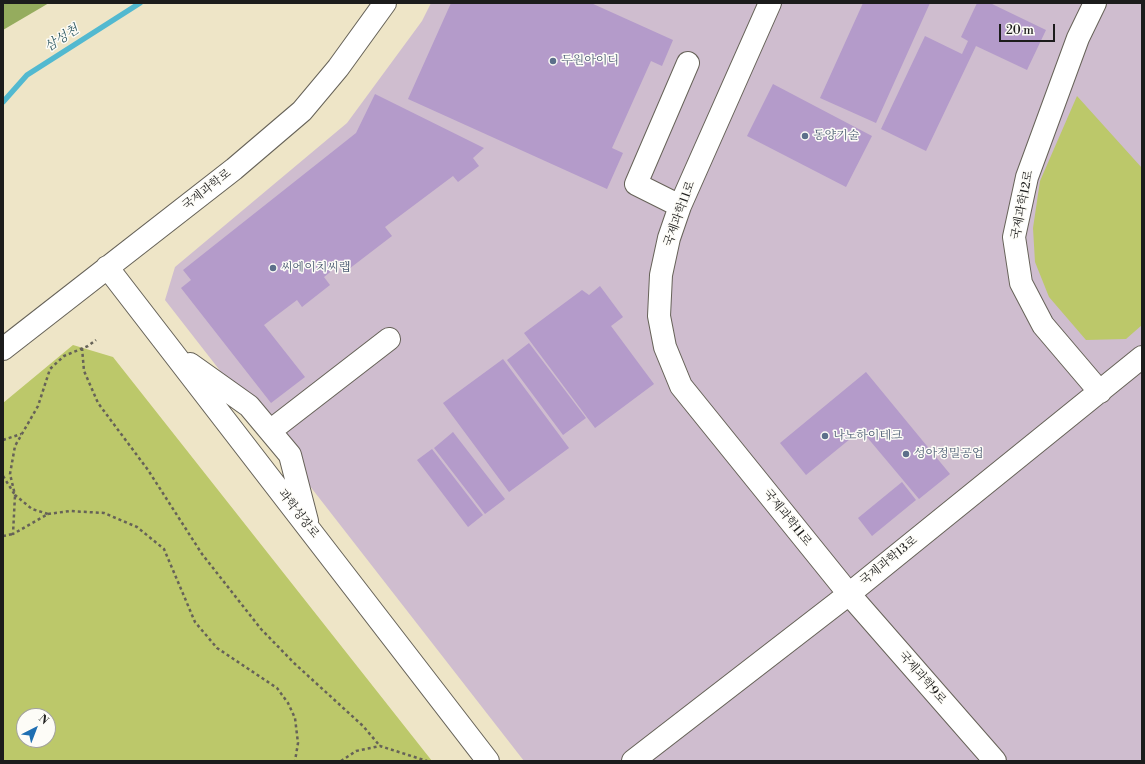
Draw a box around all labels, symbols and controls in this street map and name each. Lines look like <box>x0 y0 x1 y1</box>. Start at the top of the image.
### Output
scale bar <box>1001 16 1057 42</box>
water label: 삼성천 <box>42 22 82 56</box>
text: 20 m <box>1006 23 1034 38</box>
place label: 두원아이디 <box>561 54 619 68</box>
marker: 두원아이디 <box>548 56 558 66</box>
place label: 동양기술 <box>813 129 859 143</box>
marker: 동양기술 <box>800 131 810 141</box>
street label: 국제과학로 <box>180 166 234 214</box>
street label: 국제과학12로 <box>1009 169 1037 241</box>
street label: 국제과학11로 <box>661 179 699 249</box>
place label: 씨에이치씨랩 <box>281 261 351 275</box>
marker: 씨에이치씨랩 <box>268 263 278 273</box>
place label: 나노하이테크 <box>833 429 903 443</box>
marker: 나노하이테크 <box>820 431 830 441</box>
place label: 성아정밀공업 <box>914 447 984 461</box>
marker: 성아정밀공업 <box>901 449 911 459</box>
street label: 과학성장로 <box>274 487 322 541</box>
street label: 국제과학11로 <box>760 487 814 549</box>
street label: 국제과학13로 <box>857 533 921 589</box>
street label: 국제과학9로 <box>895 649 949 707</box>
north arrow <box>16 708 56 748</box>
text: N <box>35 712 51 728</box>

